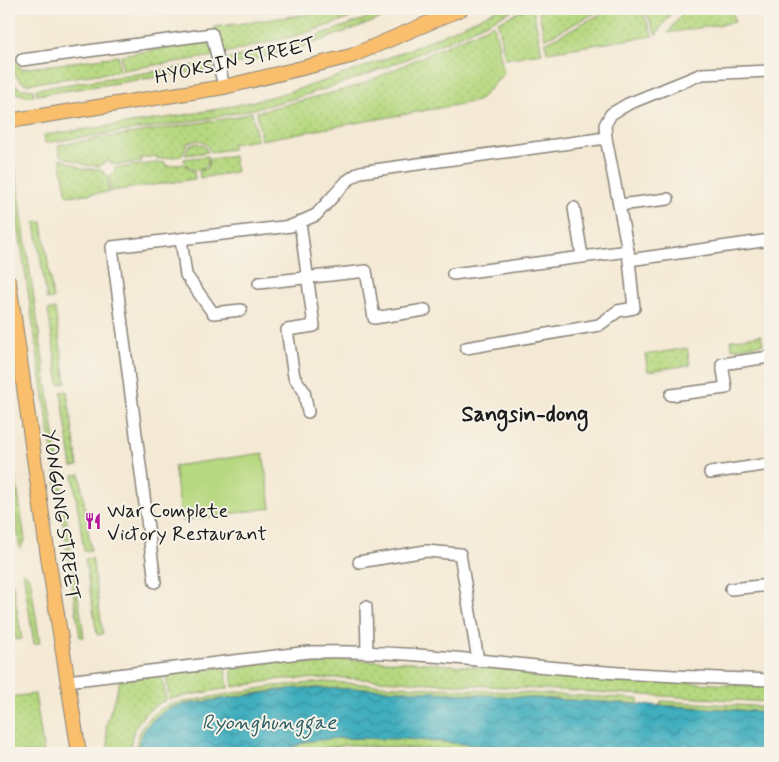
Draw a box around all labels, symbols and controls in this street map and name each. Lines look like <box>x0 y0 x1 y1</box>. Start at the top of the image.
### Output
street label: HYOKSIN STREET <box>152 31 318 92</box>
district label: Sangsin-dong <box>462 401 588 432</box>
street label: YONGUNG STREET <box>35 428 86 602</box>
place label: War Complete Victory Restaurant <box>107 498 267 548</box>
restaurant icon: War Complete Victory Restaurant <box>83 511 103 531</box>
water label: Ryonghunggae <box>202 709 337 739</box>

